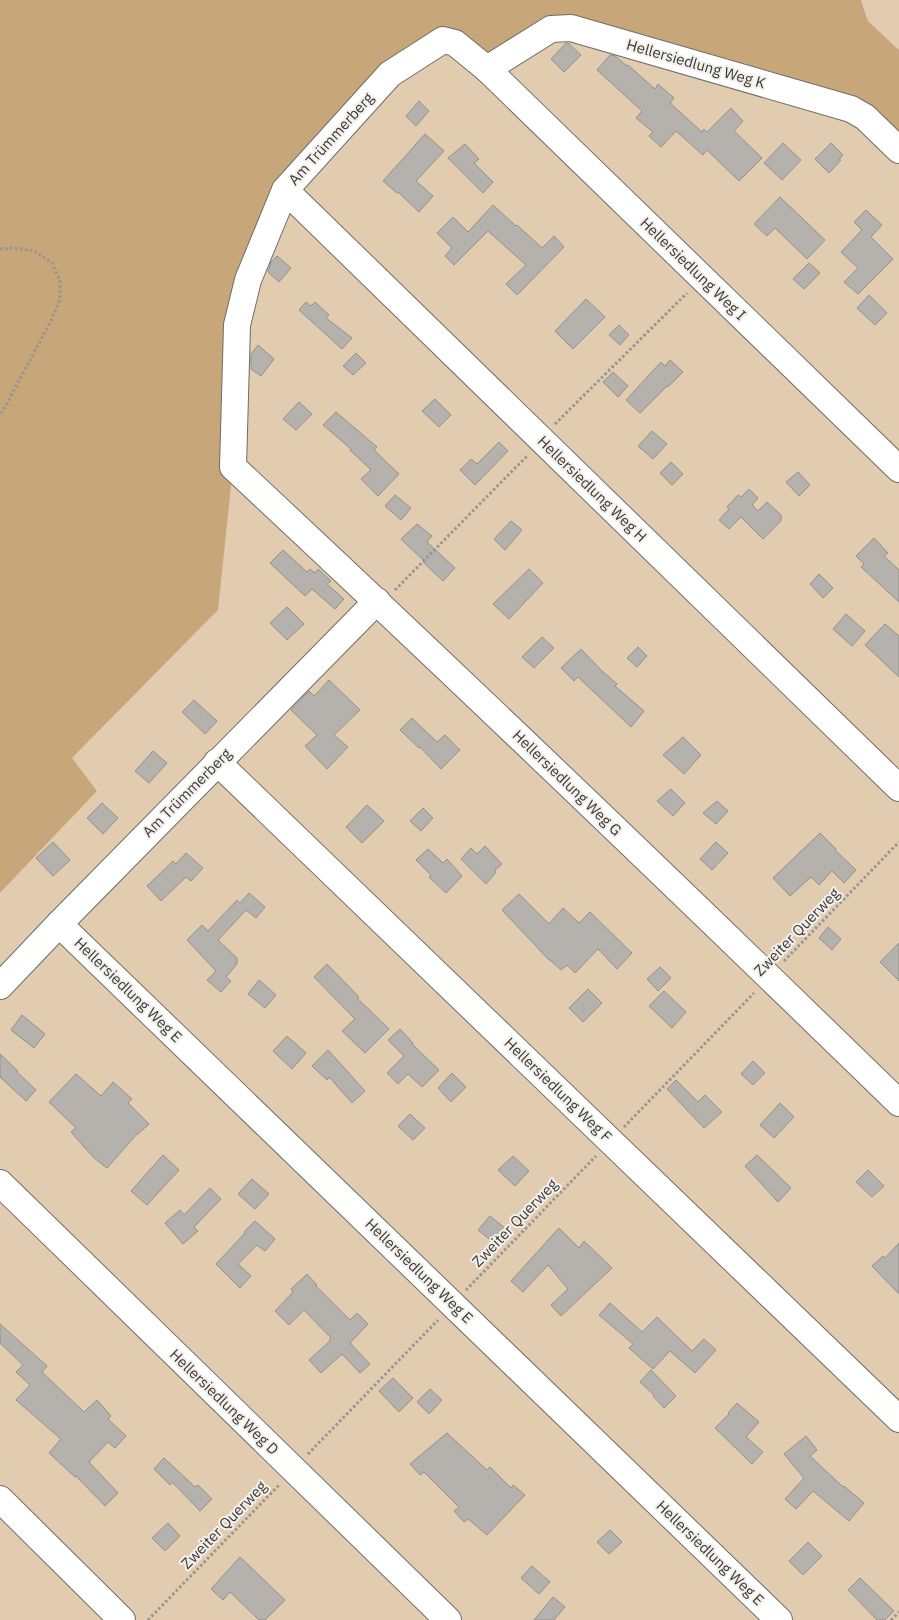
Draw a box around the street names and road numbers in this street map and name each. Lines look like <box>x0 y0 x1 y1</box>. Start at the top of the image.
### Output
street label: Hellersiedlung Weg K <box>625 35 768 93</box>
street label: Am Trümmerberg <box>284 88 377 189</box>
street label: Hellersiedlung Weg I <box>636 213 750 324</box>
street label: Hellersiedlung Weg H <box>534 432 651 546</box>
street label: Hellersiedlung Weg G <box>509 726 626 840</box>
street label: Am Trümmerberg <box>138 744 235 841</box>
street label: Zweiter Querweg <box>750 884 844 980</box>
street label: Hellersiedlung Weg E <box>70 933 186 1046</box>
street label: Hellersiedlung Weg F <box>501 1033 616 1146</box>
street label: Zweiter Querweg <box>468 1175 562 1271</box>
street label: Hellersiedlung Weg E <box>361 1214 477 1327</box>
street label: Hellersiedlung Weg D <box>166 1345 283 1459</box>
street label: Zweiter Querweg <box>177 1477 271 1573</box>
street label: Hellersiedlung Weg E <box>652 1496 768 1609</box>

